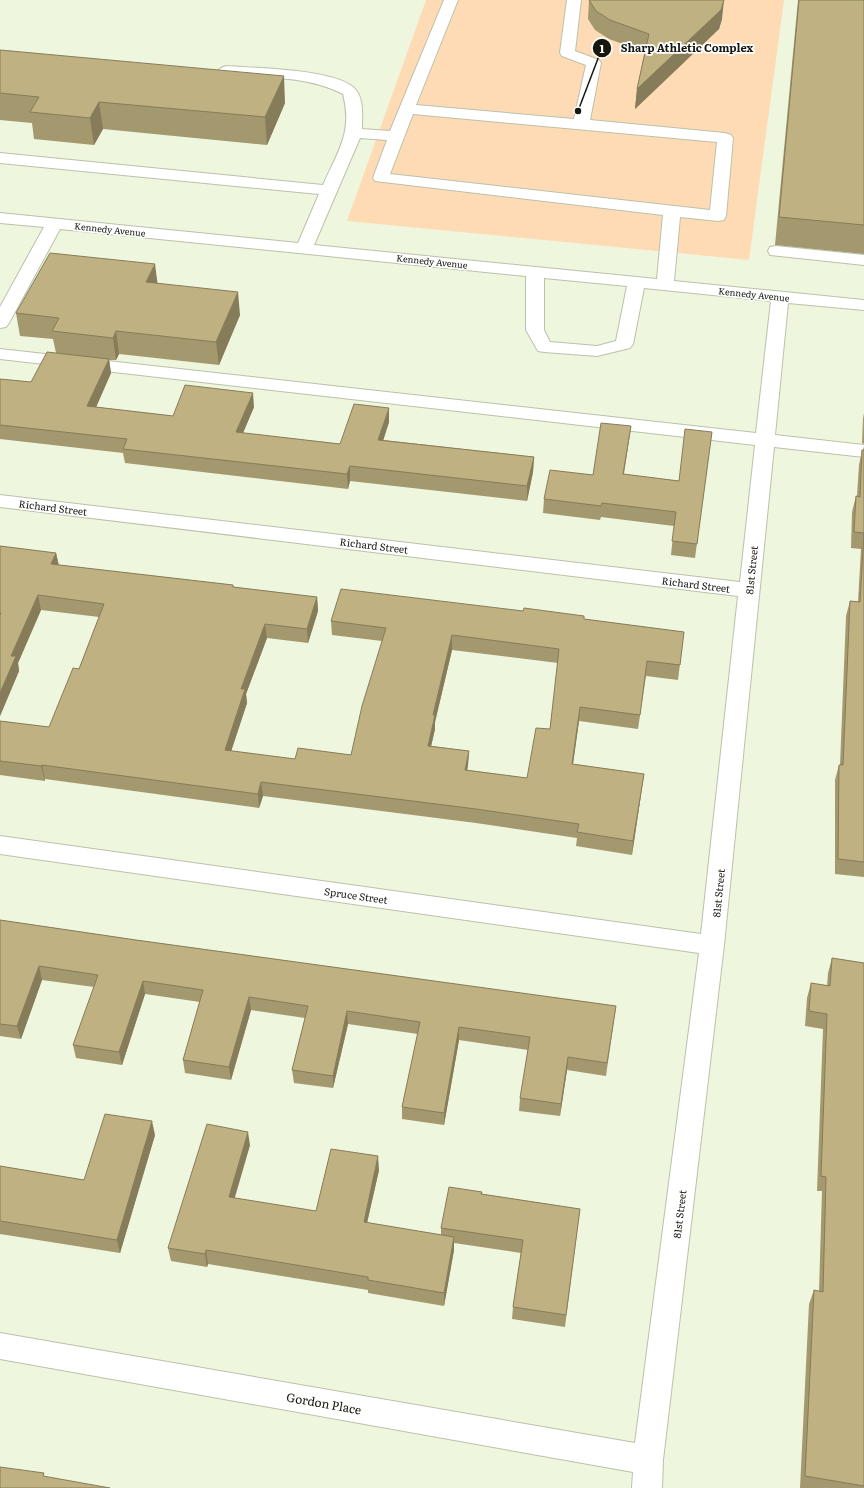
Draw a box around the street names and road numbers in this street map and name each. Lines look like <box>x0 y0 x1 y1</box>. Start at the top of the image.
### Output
street label: Kennedy Avenue <box>74 218 147 240</box>
street label: Kennedy Avenue <box>396 250 469 272</box>
street label: Kennedy Avenue <box>718 283 791 305</box>
street label: Richard Street <box>18 495 88 519</box>
street label: Richard Street <box>339 533 409 557</box>
street label: 81st Street <box>741 545 761 595</box>
street label: Richard Street <box>661 572 731 596</box>
street label: 81st Street <box>708 868 728 918</box>
street label: Spruce Street <box>323 883 389 907</box>
street label: 81st Street <box>669 1189 689 1239</box>
street label: Gordon Place <box>285 1388 363 1418</box>

